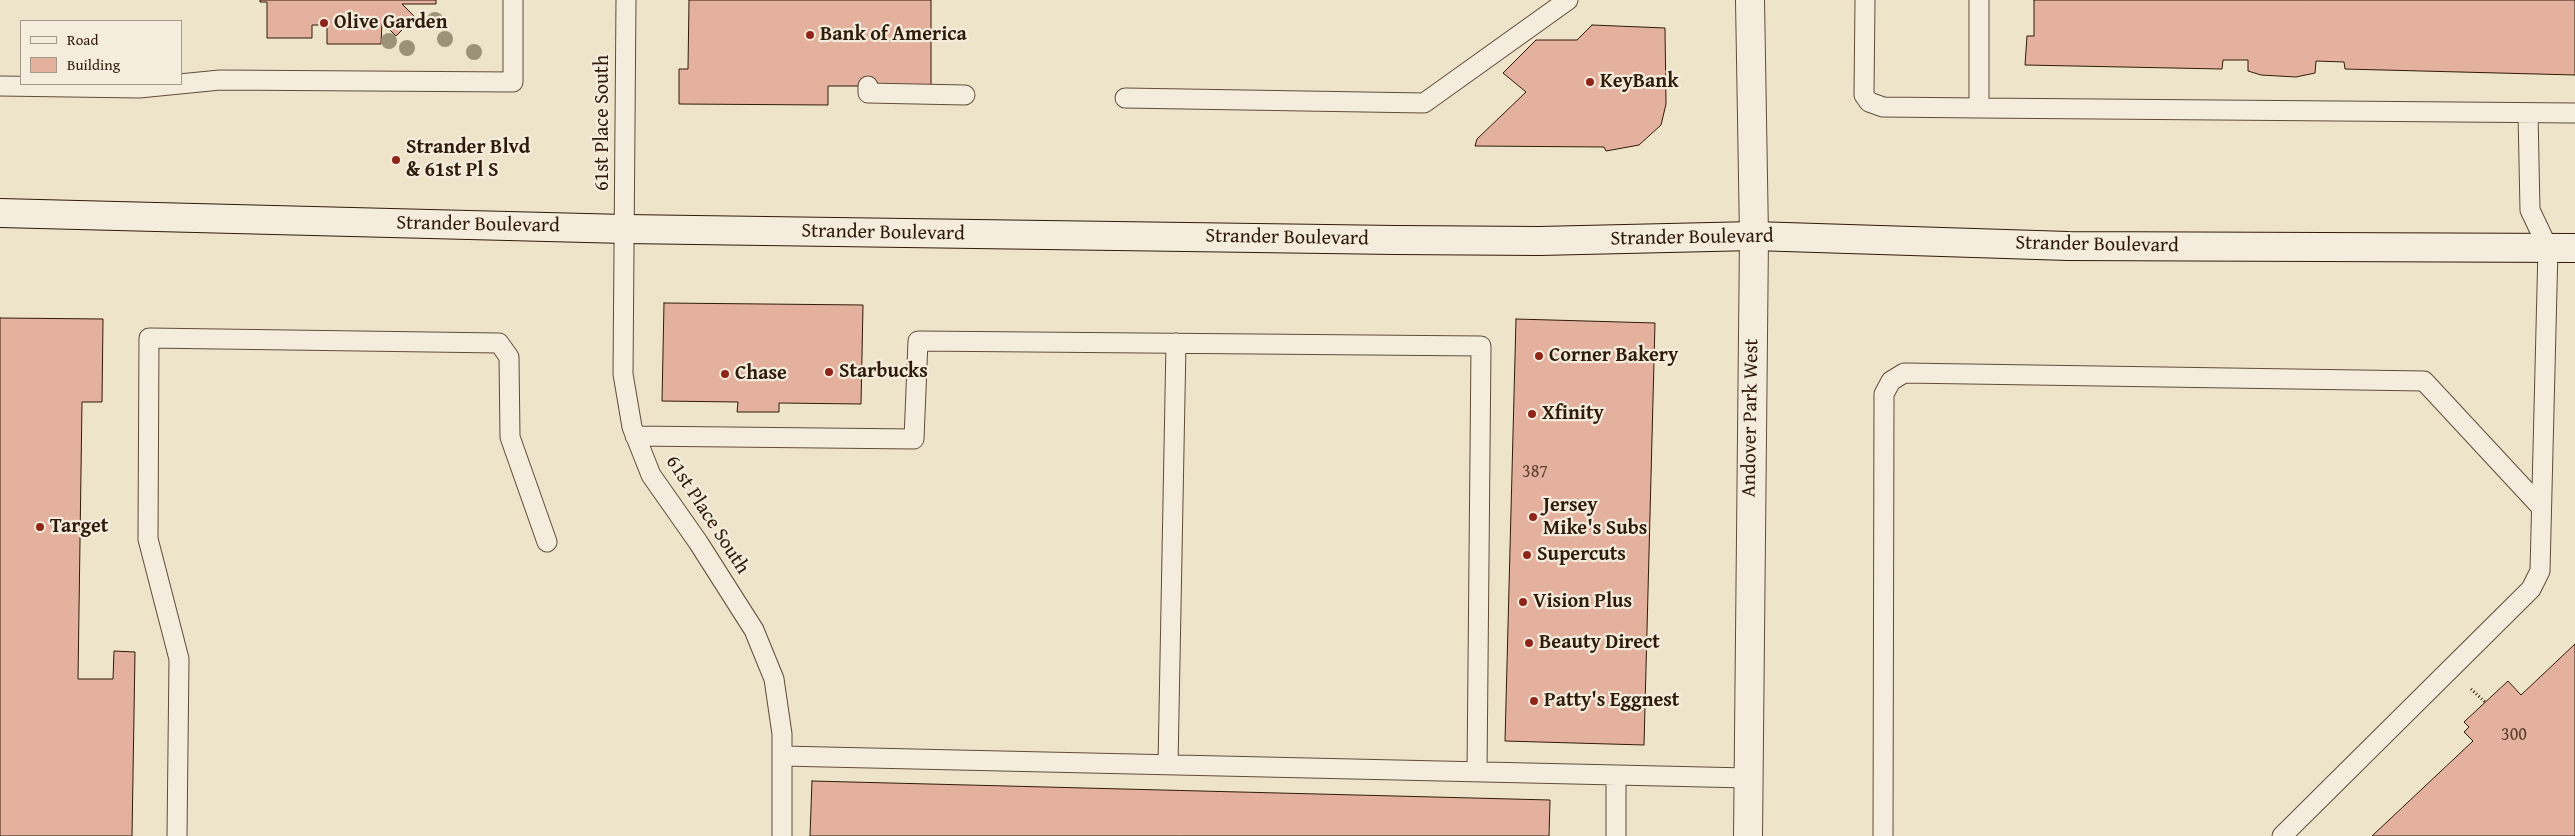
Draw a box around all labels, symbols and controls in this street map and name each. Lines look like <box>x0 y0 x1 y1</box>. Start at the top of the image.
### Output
place label: Olive Garden <box>334 11 448 35</box>
marker: Olive Garden <box>318 17 330 29</box>
legend <box>20 20 182 85</box>
place label: Bank of America <box>820 23 967 47</box>
text: Road <box>67 29 98 50</box>
marker: Bank of America <box>804 29 816 41</box>
text: Building <box>67 54 120 75</box>
street label: 61st Place South <box>591 55 615 191</box>
place label: KeyBank <box>1600 70 1679 94</box>
marker: KeyBank <box>1584 76 1596 88</box>
place label: Strander Blvd & 61st Pl S <box>406 136 530 183</box>
marker: Strander Blvd & 61st Pl S <box>390 154 402 166</box>
street label: Strander Boulevard <box>396 212 560 238</box>
street label: Strander Boulevard <box>801 220 965 246</box>
street label: Strander Boulevard <box>1205 225 1369 251</box>
street label: Strander Boulevard <box>1610 225 1774 251</box>
street label: Strander Boulevard <box>2015 232 2179 258</box>
street label: Andover Park West <box>1738 338 1764 498</box>
place label: Corner Bakery <box>1549 344 1678 368</box>
marker: Corner Bakery <box>1533 350 1545 362</box>
place label: Starbucks <box>839 360 928 384</box>
place label: Chase <box>735 362 787 386</box>
marker: Starbucks <box>823 366 835 378</box>
marker: Chase <box>719 368 731 380</box>
place label: Xfinity <box>1542 402 1604 426</box>
marker: Xfinity <box>1526 408 1538 420</box>
street label: 61st Place South <box>660 451 754 579</box>
house number: 387 <box>1522 461 1548 483</box>
place label: Jersey Mike's Subs <box>1543 494 1647 541</box>
marker: Jersey Mike's Subs <box>1527 511 1539 523</box>
place label: Target <box>50 515 108 539</box>
marker: Target <box>34 521 46 533</box>
place label: Supercuts <box>1537 543 1626 567</box>
marker: Supercuts <box>1521 549 1533 561</box>
place label: Vision Plus <box>1533 590 1632 614</box>
marker: Vision Plus <box>1517 596 1529 608</box>
place label: Beauty Direct <box>1539 631 1660 655</box>
marker: Beauty Direct <box>1523 637 1535 649</box>
place label: Patty's Eggnest <box>1544 689 1679 713</box>
marker: Patty's Eggnest <box>1528 695 1540 707</box>
house number: 300 <box>2501 724 2527 746</box>

